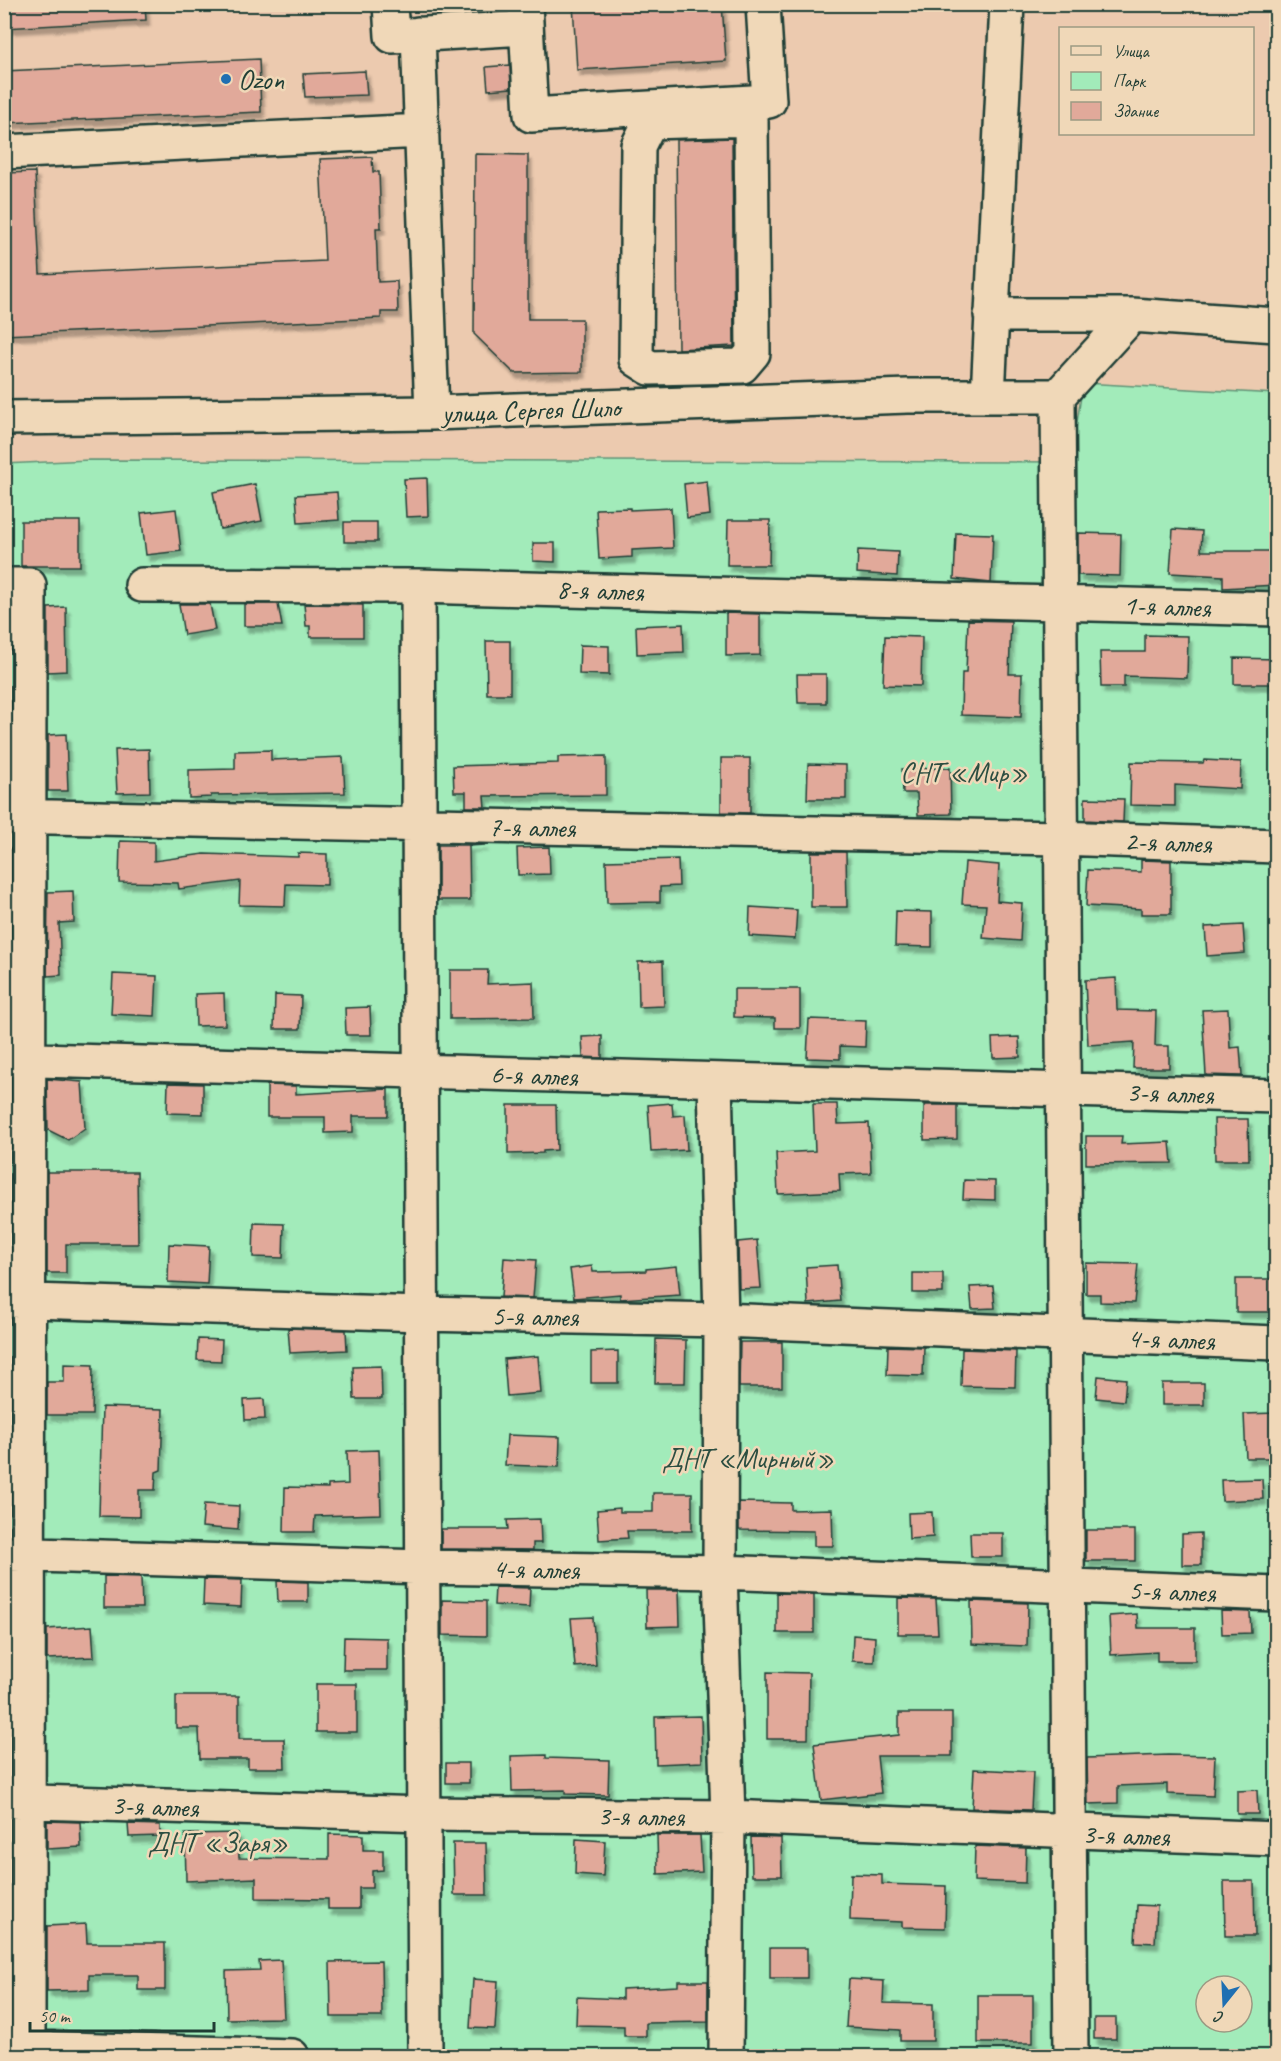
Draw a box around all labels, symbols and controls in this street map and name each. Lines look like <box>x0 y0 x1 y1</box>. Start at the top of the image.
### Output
legend <box>1059 27 1254 135</box>
text: Улица <box>1113 40 1150 62</box>
place label: Ozon <box>238 62 284 97</box>
text: Парк <box>1113 70 1147 92</box>
marker: Ozon <box>219 72 233 86</box>
text: Здание <box>1113 100 1159 122</box>
street label: улица Сергея Шило <box>439 389 624 431</box>
street label: 8-я аллея <box>556 571 645 609</box>
street label: 1-я аллея <box>1123 587 1212 625</box>
park label: СНТ «Мир» <box>900 755 1028 790</box>
street label: 7-я аллея <box>488 809 577 845</box>
street label: 2-я аллея <box>1124 823 1213 861</box>
street label: 6-я аллея <box>490 1056 579 1094</box>
street label: 3-я аллея <box>1126 1074 1215 1112</box>
street label: 5-я аллея <box>491 1298 580 1334</box>
street label: 4-я аллея <box>1127 1320 1216 1358</box>
park label: ДНТ «Мирный» <box>662 1441 834 1476</box>
street label: 4-я аллея <box>492 1551 581 1587</box>
street label: 5-я аллея <box>1128 1572 1217 1610</box>
street label: 3-я аллея <box>111 1787 200 1825</box>
street label: 3-я аллея <box>597 1798 686 1834</box>
street label: 3-я аллея <box>1082 1816 1171 1854</box>
park label: ДНТ «Заря» <box>148 1825 288 1860</box>
north arrow <box>1194 1974 1254 2034</box>
scale bar <box>30 1995 214 2033</box>
text: 50 m <box>39 2005 72 2027</box>
text: С <box>1211 2006 1227 2028</box>

